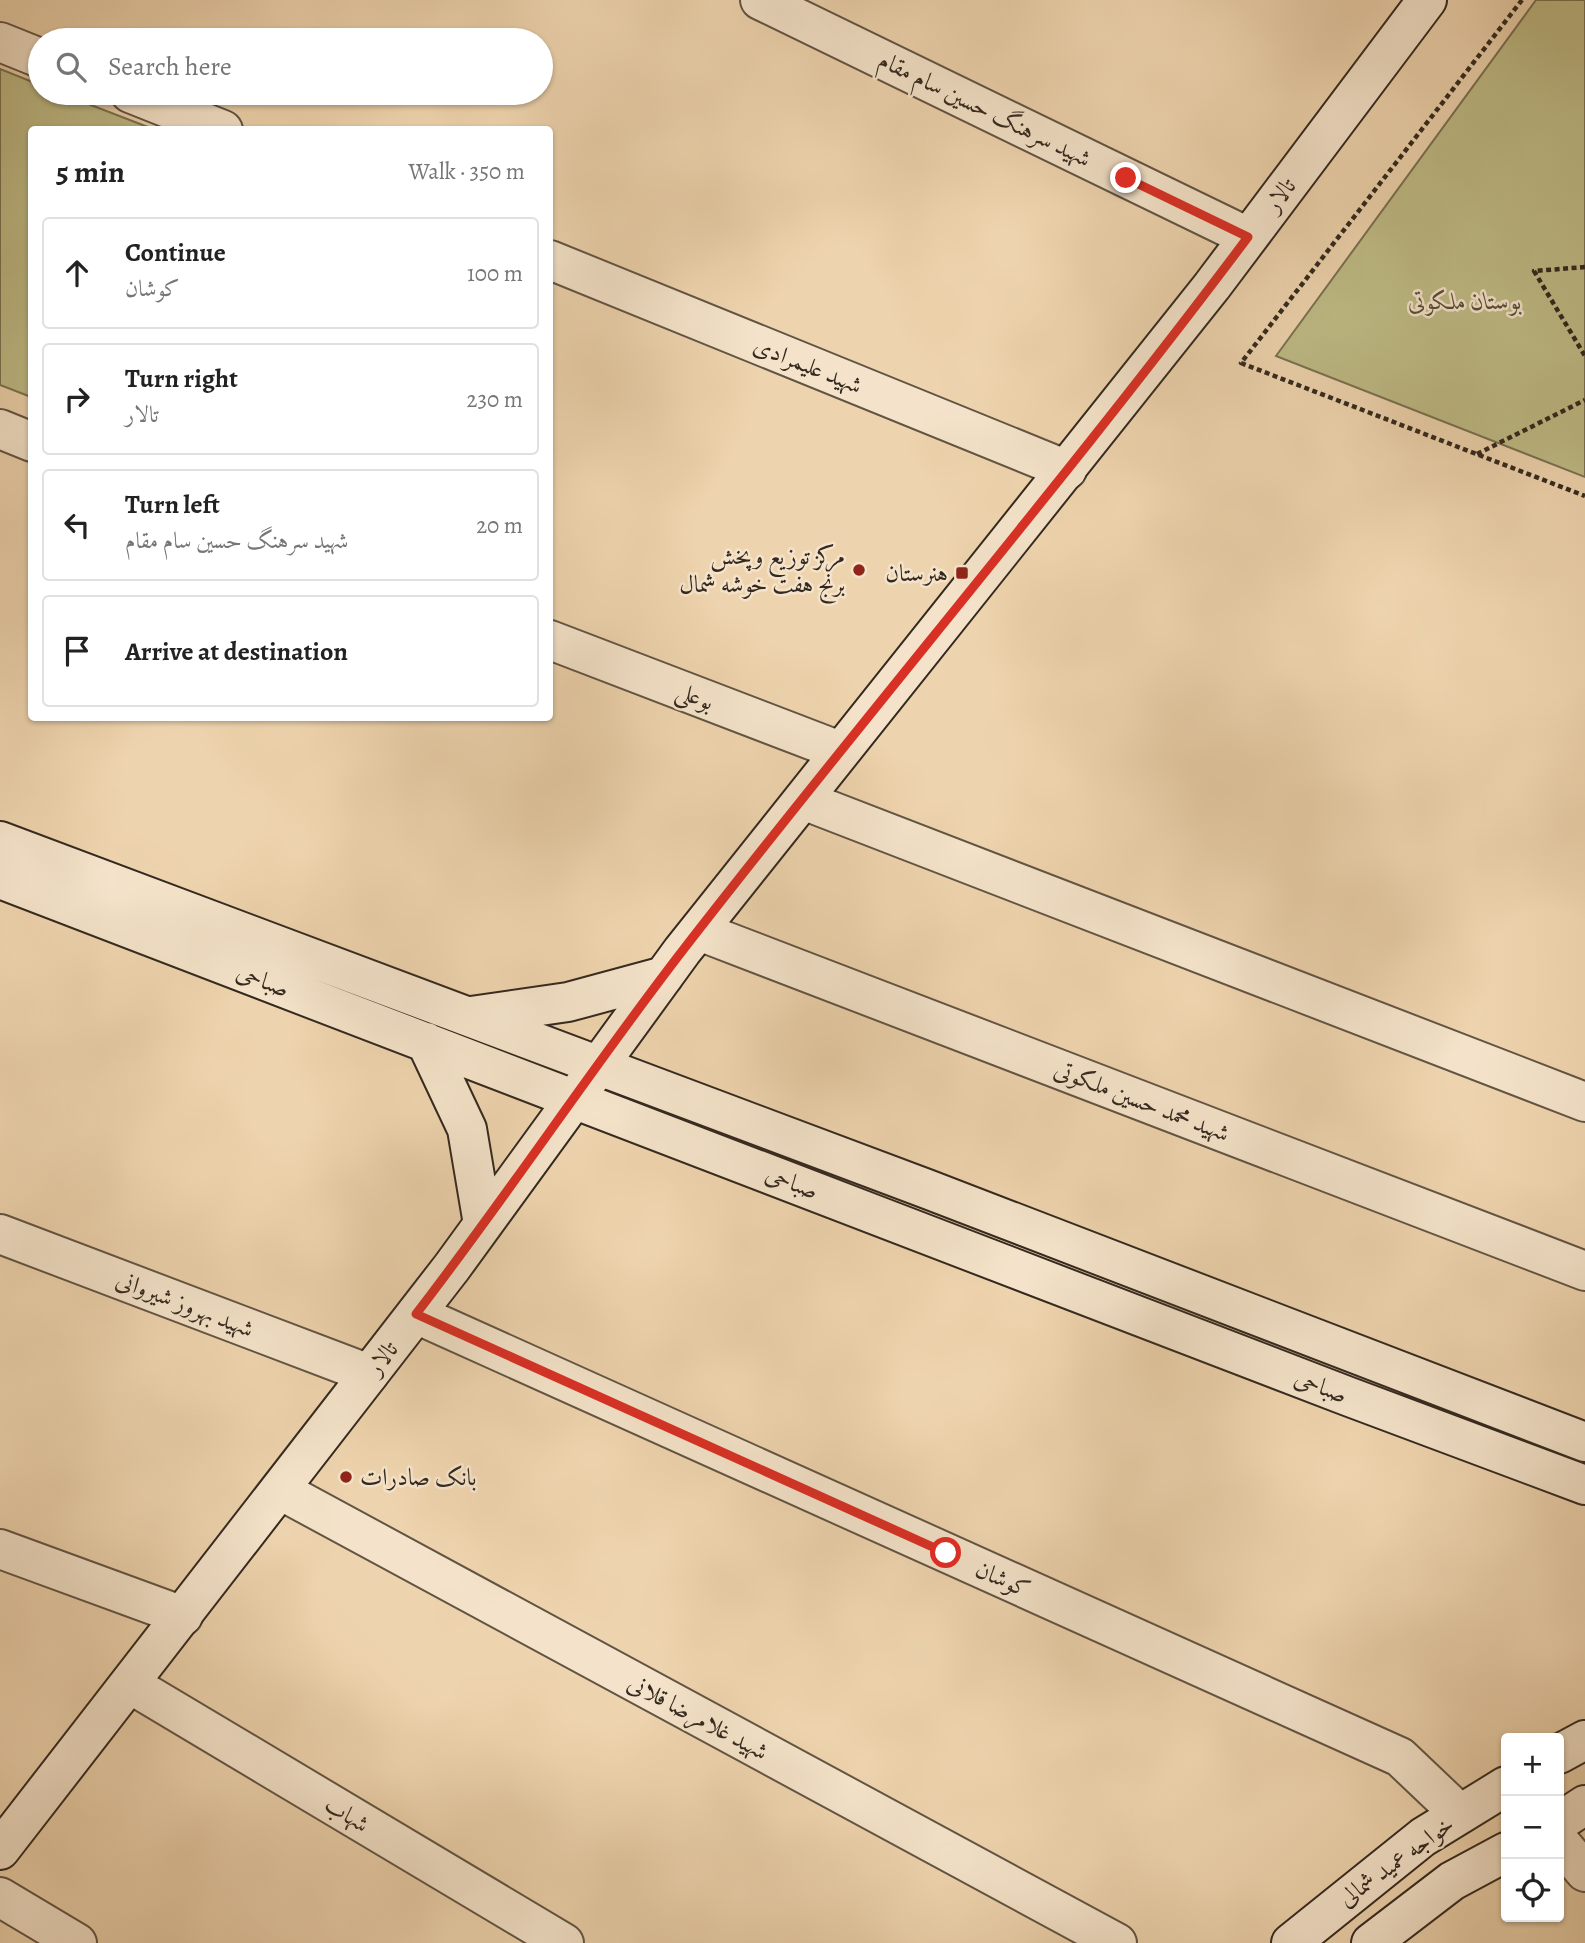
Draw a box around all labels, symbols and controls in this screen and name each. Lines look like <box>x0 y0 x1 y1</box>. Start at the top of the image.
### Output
search box <box>28 28 553 105</box>
street label: شهید سرهنگ حسین سام مقام <box>871 44 1097 179</box>
icon: search <box>52 48 90 86</box>
text: Search here <box>108 49 232 84</box>
text: 5 min <box>56 152 125 192</box>
text: Walk · 350 m <box>409 156 525 187</box>
route end <box>1110 162 1141 193</box>
street label: تالار <box>1255 171 1304 220</box>
text: Continue <box>125 235 226 270</box>
icon: ahead <box>58 254 96 292</box>
text: 100 m <box>467 258 523 289</box>
text: کوشان <box>125 273 180 304</box>
park label: بوستان ملکوتی <box>1408 285 1522 317</box>
street label: شهید علیمرادی <box>749 329 867 401</box>
text: Turn right <box>125 361 238 396</box>
icon: right <box>58 380 96 418</box>
text: 230 m <box>467 384 523 415</box>
text: تالار <box>125 399 159 430</box>
text: Turn left <box>125 487 220 522</box>
icon: left <box>58 506 96 544</box>
text: 20 m <box>476 510 523 541</box>
text: شهید سرهنگ حسین سام مقام <box>125 525 348 556</box>
place label: مرکز توزیع وپخش برنج هفت خوشه شمال <box>679 540 845 604</box>
place label: هنرستان <box>885 557 948 589</box>
marker: مرکز توزیع وپخش برنج هفت خوشه شمال <box>851 562 867 578</box>
marker: هنرستان <box>954 565 970 581</box>
icon: arrive <box>58 632 96 670</box>
text: Arrive at destination <box>125 634 348 669</box>
street label: بوعلی <box>671 674 719 719</box>
street label: صباحی <box>232 955 294 1005</box>
street label: شهید محمد حسین ملکوتی <box>1050 1053 1234 1149</box>
street label: صباحی <box>761 1157 823 1207</box>
street label: شهید بهروز شیروانی <box>111 1263 259 1345</box>
street label: تالار <box>357 1334 406 1383</box>
street label: صباحی <box>1290 1361 1352 1411</box>
place label: بانک صادرات <box>360 1461 477 1493</box>
marker: بانک صادرات <box>338 1469 354 1485</box>
route start <box>930 1537 961 1568</box>
street label: کوشان <box>970 1553 1036 1605</box>
street label: شهید غلامرضا قلانی <box>622 1666 774 1768</box>
map controls <box>1501 1733 1564 1922</box>
button: + <box>1501 1733 1564 1796</box>
street label: شهاب <box>319 1788 375 1840</box>
button: − <box>1501 1796 1564 1859</box>
street label: خواجه عمید شمالی <box>1332 1808 1460 1914</box>
button: locate <box>1501 1859 1564 1922</box>

